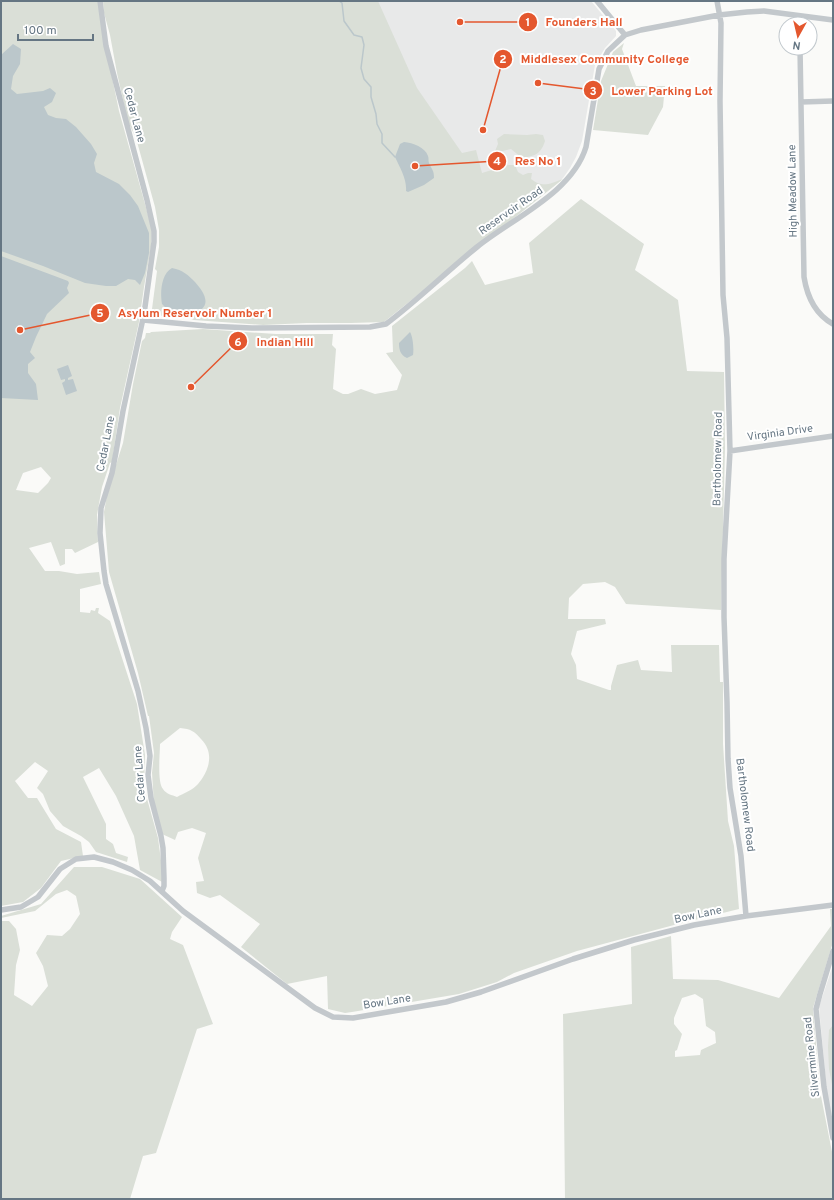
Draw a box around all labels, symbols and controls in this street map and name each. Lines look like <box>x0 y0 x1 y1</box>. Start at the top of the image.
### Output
callout: Founders Hall <box>518 10 631 34</box>
text: 1 <box>526 15 530 31</box>
text: Founders Hall <box>546 15 622 31</box>
scale bar <box>18 16 93 42</box>
north arrow <box>778 16 818 56</box>
text: 100 m <box>24 23 57 39</box>
text: N <box>792 37 802 52</box>
callout: Middlesex Community College <box>493 47 697 71</box>
text: 2 <box>499 52 507 68</box>
text: Middlesex Community College <box>521 52 689 68</box>
callout: Lower Parking Lot <box>583 78 721 102</box>
text: 3 <box>589 84 597 100</box>
text: Lower Parking Lot <box>611 84 713 100</box>
street label: Cedar Lane <box>120 86 148 144</box>
street label: High Meadow Lane <box>785 144 801 238</box>
callout: Res No 1 <box>487 149 569 173</box>
text: 4 <box>493 154 501 170</box>
text: Res No 1 <box>515 154 561 170</box>
street label: Reservoir Road <box>476 184 546 238</box>
callout: Asylum Reservoir Number 1 <box>90 301 281 325</box>
text: 5 <box>96 306 104 322</box>
text: Asylum Reservoir Number 1 <box>118 306 272 322</box>
callout: Indian Hill <box>228 329 321 353</box>
text: 6 <box>234 335 242 351</box>
text: Indian Hill <box>257 335 313 351</box>
street label: Bartholomew Road <box>710 412 726 506</box>
street label: Cedar Lane <box>94 415 118 473</box>
street label: Virginia Drive <box>746 421 814 445</box>
street label: Cedar Lane <box>131 745 149 803</box>
street label: Bartholomew Road <box>732 757 758 853</box>
street label: Bow Lane <box>673 903 723 927</box>
street label: Bow Lane <box>362 991 412 1013</box>
street label: Silvermine Road <box>801 1016 823 1098</box>

